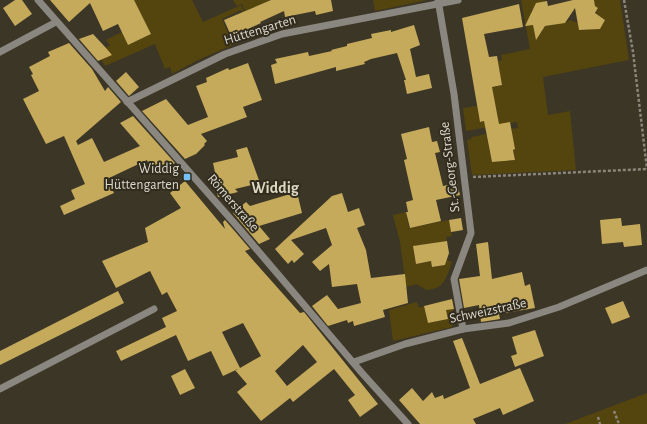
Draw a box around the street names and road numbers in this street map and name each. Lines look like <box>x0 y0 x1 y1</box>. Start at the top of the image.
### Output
street label: Hüttengarten <box>222 12 298 48</box>
street label: St.-Georg-Straße <box>437 121 463 213</box>
street label: Römerstraße <box>204 172 262 234</box>
street label: Schweizstraße <box>448 296 528 326</box>

